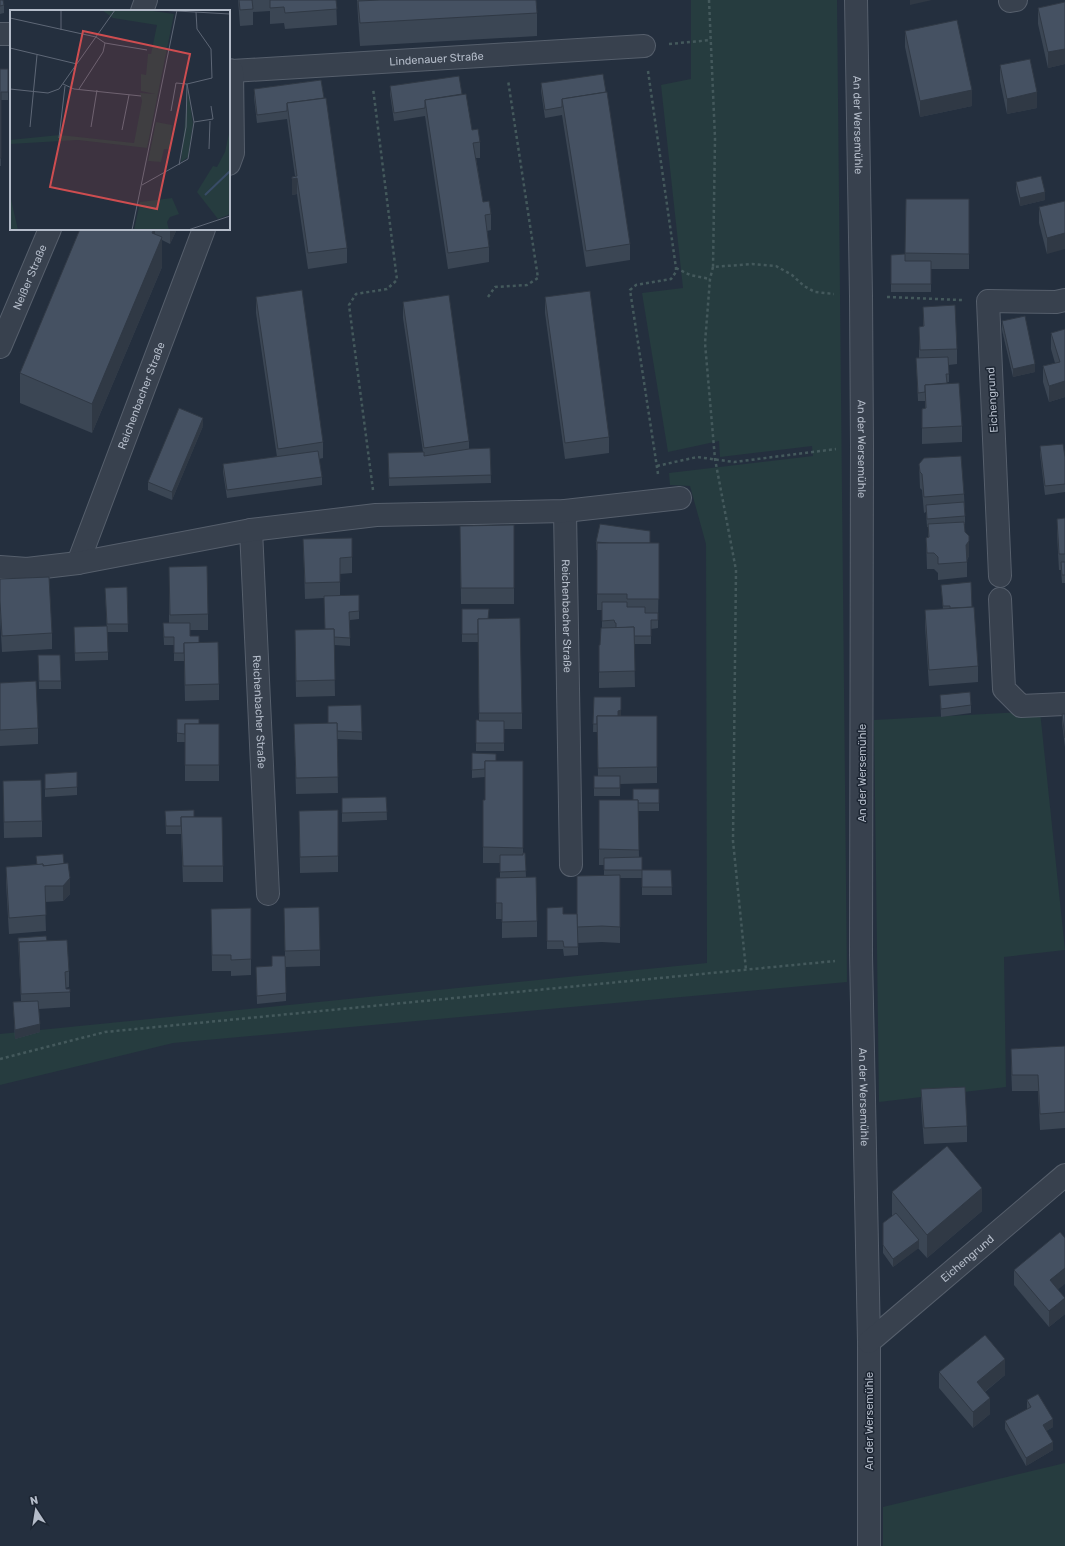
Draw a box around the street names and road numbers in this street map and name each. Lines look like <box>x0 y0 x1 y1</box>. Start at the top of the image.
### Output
street label: Lindenauer Straße <box>389 50 484 68</box>
street label: An der Wersemühle <box>850 76 865 174</box>
street label: Neißer Straße <box>11 243 50 312</box>
street label: Reichenbacher Straße <box>115 340 168 451</box>
street label: Eichengrund <box>984 367 1001 433</box>
street label: An der Wersemühle <box>855 400 868 498</box>
street label: Reichenbacher Straße <box>559 559 574 673</box>
street label: Reichenbacher Straße <box>250 655 268 769</box>
street label: An der Wersemühle <box>856 724 869 822</box>
street label: An der Wersemühle <box>856 1047 871 1146</box>
street label: Eichengrund <box>938 1233 997 1285</box>
street label: An der Wersemühle <box>863 1372 876 1470</box>

